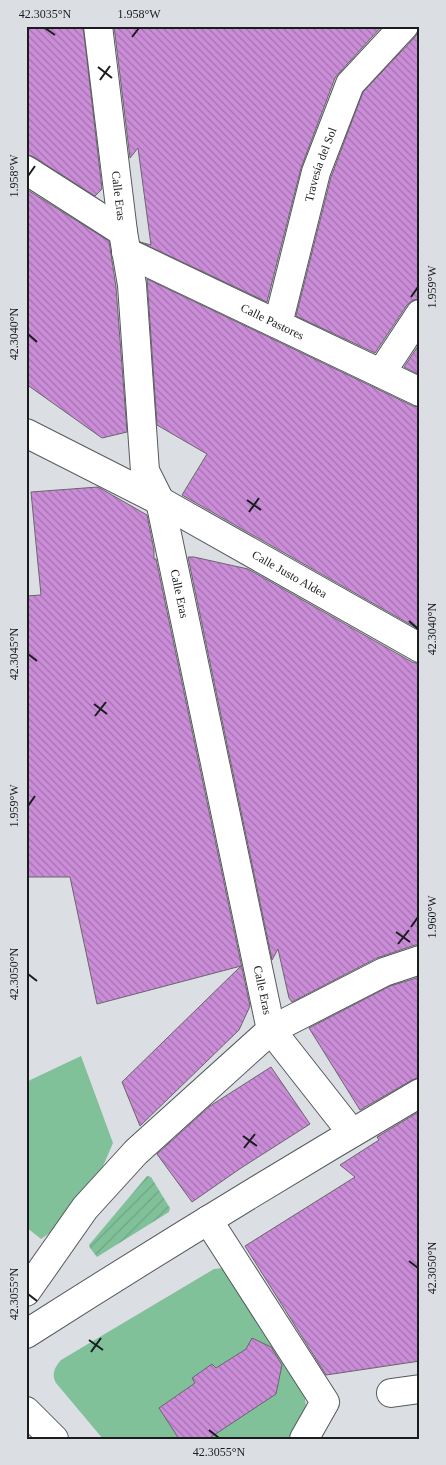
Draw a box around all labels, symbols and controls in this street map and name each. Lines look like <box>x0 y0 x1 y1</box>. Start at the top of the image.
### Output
text: 42.3035°N <box>19 7 72 21</box>
text: 1.958°W <box>117 7 161 21</box>
street label: Travesía del Sol <box>302 125 340 203</box>
text: 1.958°W <box>7 154 21 198</box>
street label: Calle Eras <box>109 170 129 222</box>
text: 1.959°W <box>425 265 439 309</box>
street label: Calle Pastores <box>238 301 306 343</box>
text: 42.3040°N <box>7 307 21 360</box>
street label: Calle Justo Aldea <box>249 547 330 601</box>
street label: Calle Eras <box>168 568 191 620</box>
text: 42.3040°N <box>425 602 439 655</box>
text: 42.3045°N <box>7 627 21 680</box>
text: 1.959°W <box>7 784 21 828</box>
text: 1.960°W <box>425 895 439 939</box>
text: 42.3050°N <box>7 947 21 1000</box>
street label: Calle Eras <box>251 964 275 1016</box>
text: 42.3050°N <box>425 1241 439 1294</box>
text: 42.3055°N <box>7 1267 21 1320</box>
text: 42.3055°N <box>193 1445 246 1459</box>

